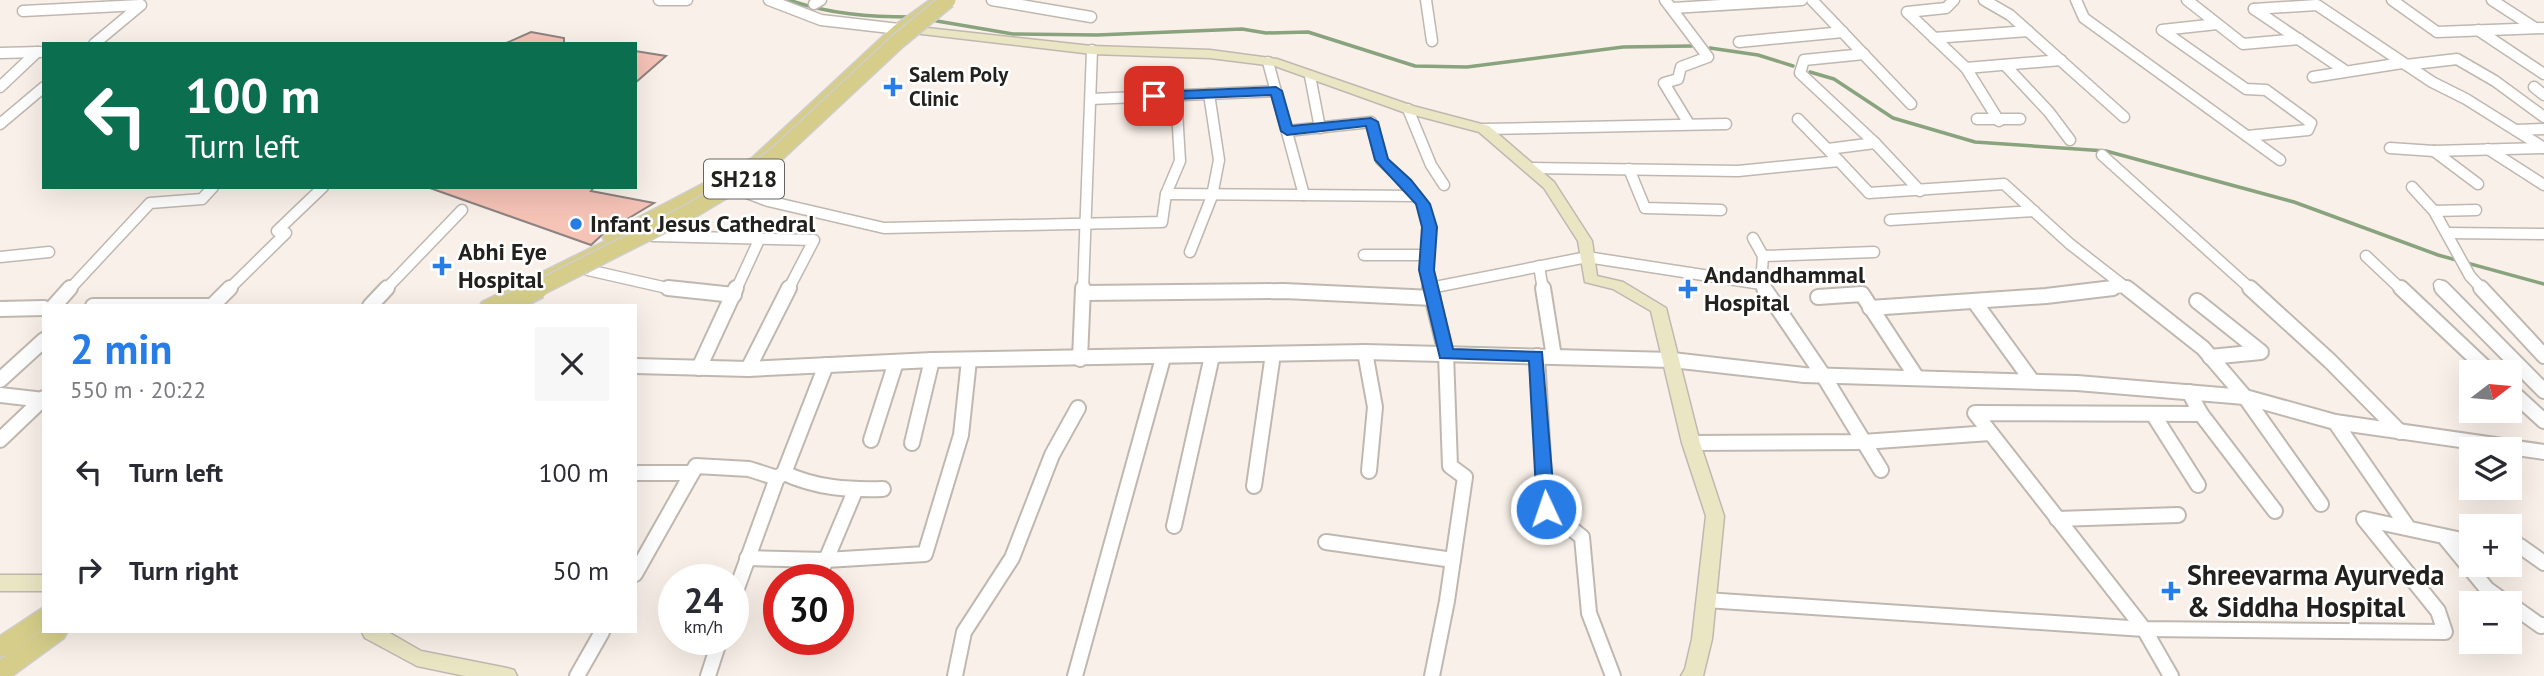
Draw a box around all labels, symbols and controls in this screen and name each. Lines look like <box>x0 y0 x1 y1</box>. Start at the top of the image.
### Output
place label: Salem Poly Clinic <box>909 61 1009 112</box>
text: 100 m <box>185 63 320 127</box>
pin <box>1124 66 1184 126</box>
icon: left <box>70 70 161 161</box>
marker: Salem Poly Clinic <box>883 77 903 97</box>
icon: arrive <box>1135 77 1173 115</box>
text: Turn left <box>185 125 300 167</box>
road number: SH218 <box>704 160 784 198</box>
place label: Infant Jesus Cathedral <box>590 208 816 239</box>
marker: Infant Jesus Cathedral <box>568 216 584 232</box>
place label: Abhi Eye Hospital <box>458 236 547 295</box>
marker: Abhi Eye Hospital <box>432 256 452 276</box>
place label: Andandhammal Hospital <box>1704 259 1866 318</box>
marker: Andandhammal Hospital <box>1678 279 1698 299</box>
text: 2 min <box>70 321 172 376</box>
button: close <box>535 327 609 401</box>
north arrow <box>2459 360 2522 424</box>
map controls <box>2459 360 2522 654</box>
text: 550 m · 20:22 <box>70 375 206 404</box>
button: layers <box>2459 437 2522 500</box>
icon: left <box>70 453 108 491</box>
text: Turn left <box>129 456 223 489</box>
text: 100 m <box>538 456 609 489</box>
position arrow <box>1509 472 1583 546</box>
button: + <box>2459 514 2522 577</box>
icon: right <box>70 551 108 589</box>
text: Turn right <box>129 554 238 587</box>
text: 50 m <box>553 554 609 587</box>
place label: Shreevarma Ayurveda & Siddha Hospital <box>2187 556 2444 625</box>
speed limit sign: 30 <box>763 564 854 655</box>
text: 24 <box>684 577 723 623</box>
marker: Shreevarma Ayurveda & Siddha Hospital <box>2161 581 2181 601</box>
button: − <box>2459 591 2522 654</box>
text: km/h <box>684 615 723 638</box>

